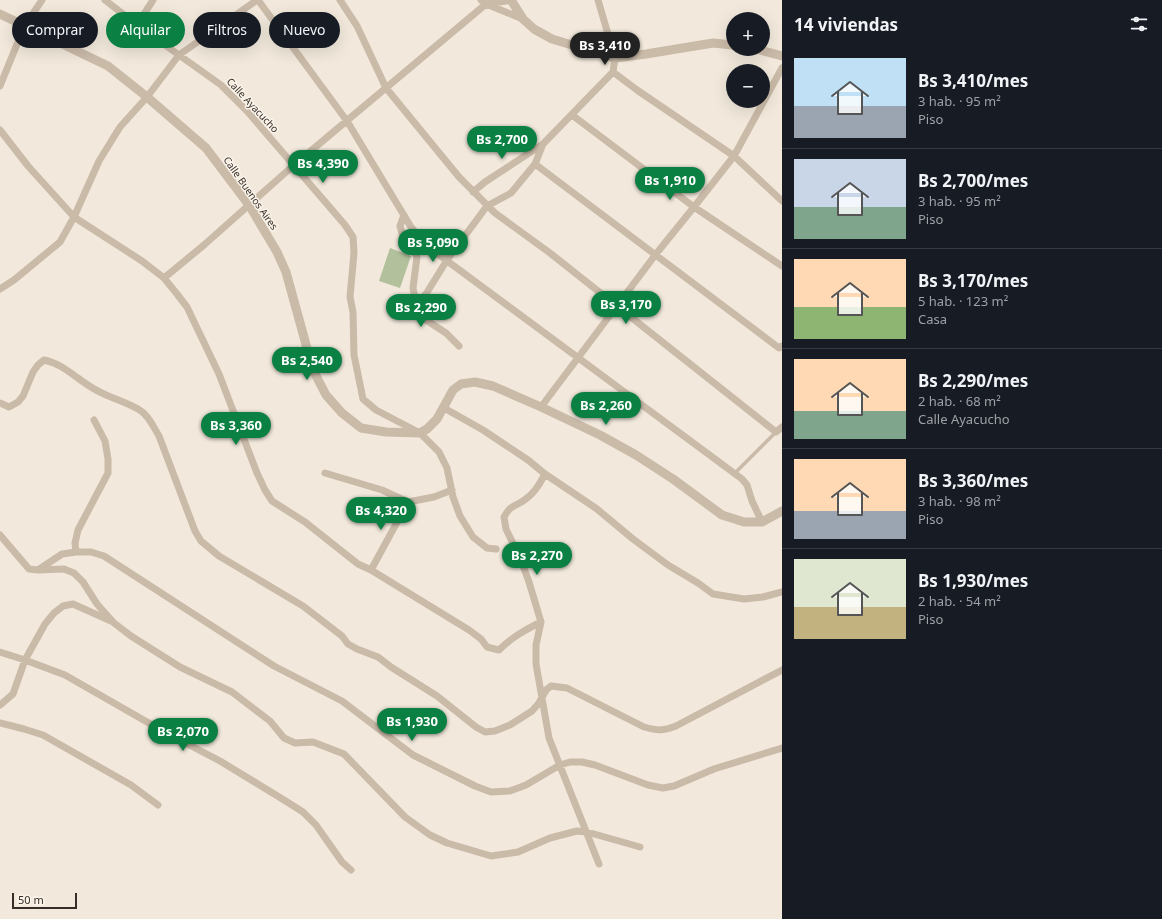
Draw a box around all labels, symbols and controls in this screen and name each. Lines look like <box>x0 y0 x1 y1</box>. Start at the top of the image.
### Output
chip: Comprar <box>12 12 98 48</box>
chip: Alquilar <box>106 12 185 48</box>
chip: Filtros <box>193 12 261 48</box>
chip: Nuevo <box>269 12 340 48</box>
map controls <box>726 12 770 108</box>
button: + <box>726 12 770 56</box>
text: 14 viviendas <box>794 13 898 36</box>
icon: filters <box>1128 13 1150 35</box>
pin: Bs 3,410 <box>564 32 646 66</box>
text: Bs 3,410 <box>579 36 631 54</box>
button: − <box>726 64 770 108</box>
text: Bs 3,410/mes <box>918 69 1028 92</box>
street label: Calle Ayacucho <box>224 74 282 136</box>
icon: home <box>826 74 874 122</box>
text: 3 hab. · 95 m² <box>918 92 1001 110</box>
text: Piso <box>918 110 943 128</box>
pin: Bs 2,700 <box>461 126 543 160</box>
text: Bs 2,700 <box>476 130 528 148</box>
pin: Bs 4,390 <box>282 150 364 184</box>
street label: Calle Buenos Aires <box>220 154 282 233</box>
text: Bs 4,390 <box>297 154 349 172</box>
pin: Bs 1,910 <box>629 167 711 201</box>
text: Bs 2,700/mes <box>918 169 1028 192</box>
text: Bs 1,910 <box>644 171 696 189</box>
icon: home <box>826 175 874 223</box>
text: 3 hab. · 95 m² <box>918 192 1001 210</box>
text: Piso <box>918 210 943 228</box>
pin: Bs 5,090 <box>392 229 474 263</box>
text: Bs 5,090 <box>407 233 459 251</box>
text: Bs 3,170/mes <box>918 269 1028 292</box>
icon: home <box>826 275 874 323</box>
pin: Bs 3,170 <box>585 291 667 325</box>
text: 5 hab. · 123 m² <box>918 292 1008 310</box>
pin: Bs 2,290 <box>380 294 462 328</box>
text: Bs 3,170 <box>600 295 652 313</box>
text: Bs 2,290 <box>395 298 447 316</box>
text: Casa <box>918 310 947 328</box>
pin: Bs 2,540 <box>266 347 348 381</box>
text: Bs 2,540 <box>281 351 333 369</box>
text: Bs 2,290/mes <box>918 369 1028 392</box>
icon: home <box>826 375 874 423</box>
pin: Bs 2,260 <box>565 392 647 426</box>
text: 2 hab. · 68 m² <box>918 392 1001 410</box>
text: Bs 2,260 <box>580 396 632 414</box>
text: Calle Ayacucho <box>918 410 1010 428</box>
pin: Bs 3,360 <box>195 412 277 446</box>
text: Bs 3,360 <box>210 416 262 434</box>
text: Bs 3,360/mes <box>918 469 1028 492</box>
icon: home <box>826 475 874 523</box>
text: 3 hab. · 98 m² <box>918 492 1001 510</box>
pin: Bs 4,320 <box>340 497 422 531</box>
text: Bs 4,320 <box>355 501 407 519</box>
text: Piso <box>918 510 943 528</box>
pin: Bs 2,270 <box>496 542 578 576</box>
text: Bs 2,270 <box>511 546 563 564</box>
text: Bs 1,930/mes <box>918 569 1028 592</box>
icon: home <box>826 575 874 623</box>
text: 2 hab. · 54 m² <box>918 592 1001 610</box>
text: Piso <box>918 610 943 628</box>
pin: Bs 1,930 <box>371 708 453 742</box>
text: Bs 1,930 <box>386 712 438 730</box>
pin: Bs 2,070 <box>142 718 224 752</box>
text: Bs 2,070 <box>157 722 209 740</box>
scale bar <box>12 891 77 910</box>
text: 50 m <box>18 892 44 907</box>

